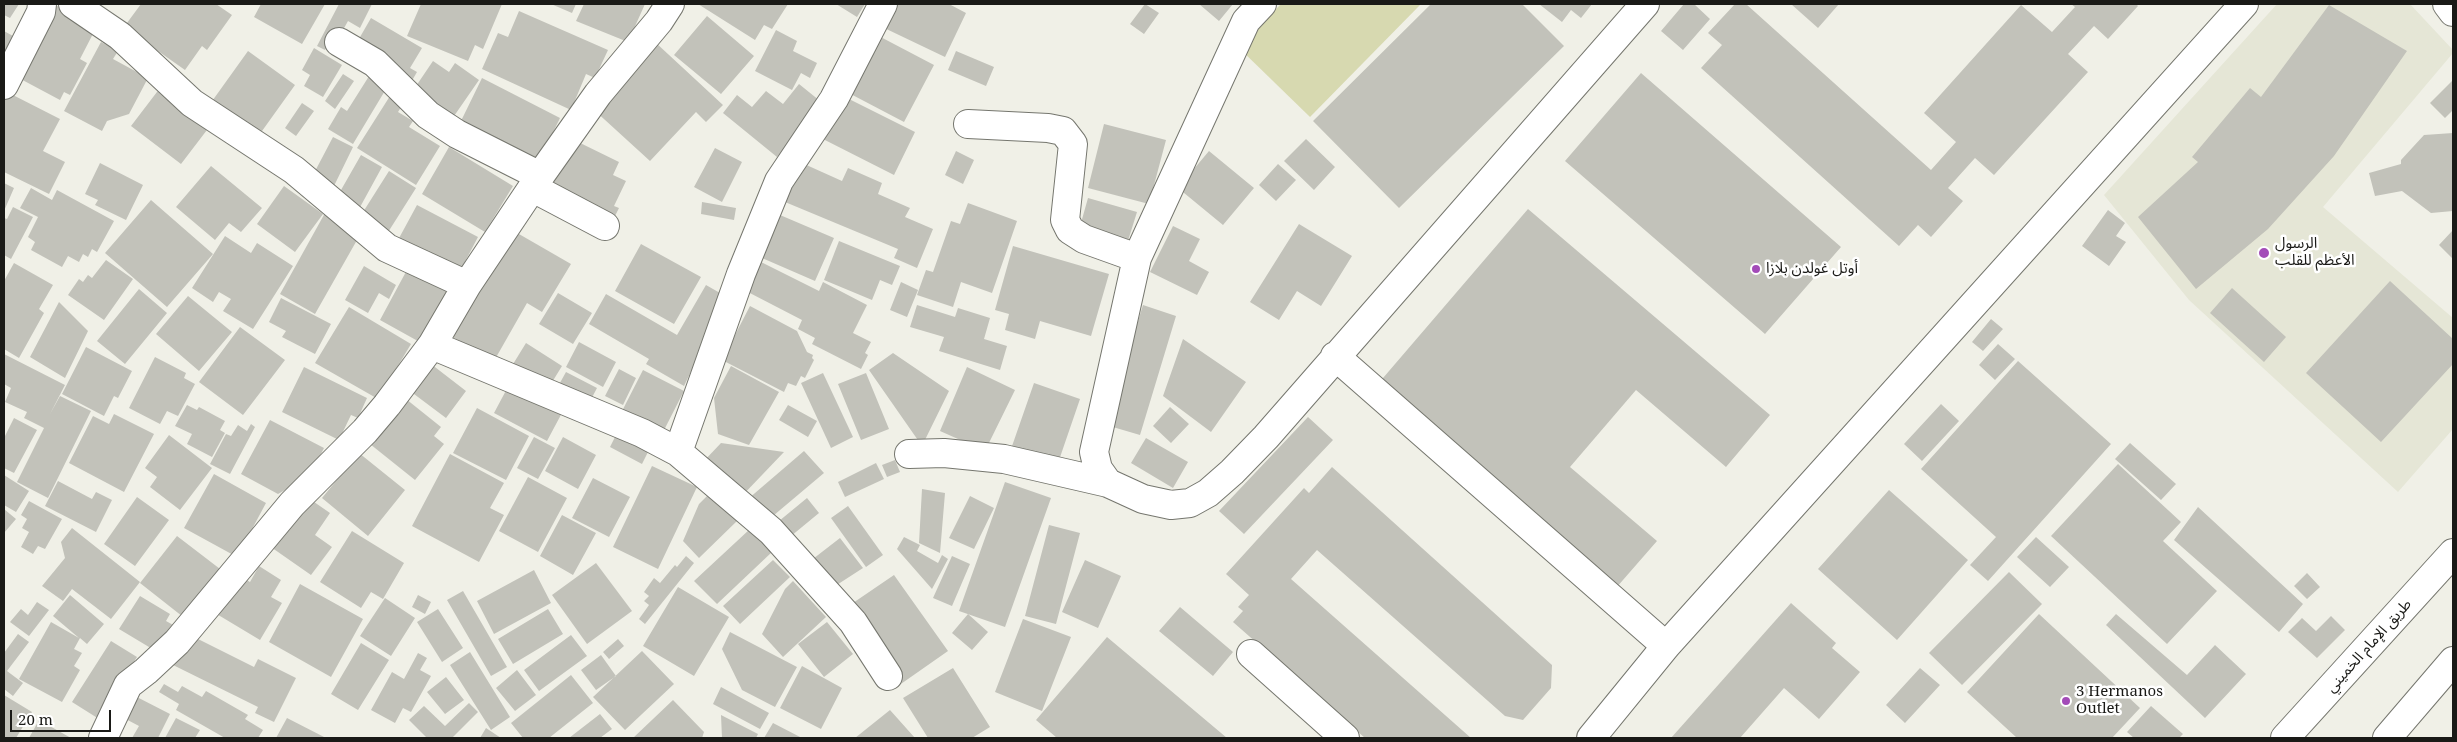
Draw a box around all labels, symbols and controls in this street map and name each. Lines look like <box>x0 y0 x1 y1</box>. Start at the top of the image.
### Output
place label: الرسول الأعظم للقلب <box>2275 235 2355 270</box>
marker: الرسول الأعظم للقلب <box>2257 246 2271 260</box>
place label: أوتل غولدن بلازا <box>1766 260 1858 278</box>
marker: أوتل غولدن بلازا <box>1750 263 1762 275</box>
street label: طريق الإمام الخميني <box>2322 596 2416 696</box>
place label: 3 Hermanos Outlet <box>2076 683 2163 718</box>
marker: 3 Hermanos Outlet <box>2060 695 2072 707</box>
scale bar <box>12 700 114 732</box>
text: 20 m <box>18 709 53 729</box>

